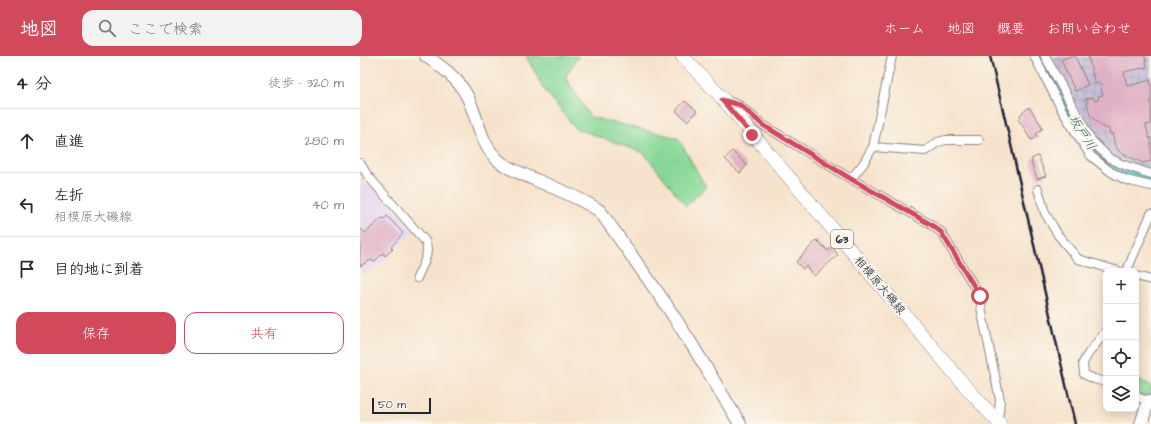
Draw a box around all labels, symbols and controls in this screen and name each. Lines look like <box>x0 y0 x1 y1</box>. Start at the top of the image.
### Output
search box <box>82 10 362 46</box>
text: 地図 <box>20 16 58 43</box>
icon: search <box>96 17 118 39</box>
text: ここで検索 <box>128 19 203 40</box>
text: ホーム <box>884 19 925 39</box>
text: 地図 <box>947 19 975 39</box>
text: 概要 <box>997 19 1025 39</box>
text: お問い合わせ <box>1047 19 1131 39</box>
text: 4 分 <box>16 72 51 96</box>
text: 徒歩 · 320 m <box>268 74 344 92</box>
water label: 坂戸川 <box>1064 111 1100 154</box>
route end <box>743 126 761 144</box>
icon: ahead <box>16 130 38 152</box>
text: 直進 <box>54 131 84 152</box>
text: 280 m <box>305 132 344 150</box>
text: 左折 <box>54 185 84 206</box>
icon: left <box>16 194 38 216</box>
text: 40 m <box>312 196 344 214</box>
text: 相模原大磯線 <box>54 208 132 226</box>
road number: 63 <box>831 230 853 248</box>
street label: 相模原大磯線 <box>850 252 909 318</box>
icon: arrive <box>16 258 38 280</box>
text: 目的地に到着 <box>54 259 144 280</box>
map controls <box>1103 268 1139 412</box>
button: + <box>1103 268 1139 304</box>
route start <box>971 287 989 305</box>
button: − <box>1103 304 1139 340</box>
button: 保存 <box>16 312 176 354</box>
button: 共有 <box>184 312 344 354</box>
button: locate <box>1103 340 1139 376</box>
button: layers <box>1103 376 1139 412</box>
scale bar <box>372 396 431 415</box>
text: 50 m <box>378 397 406 412</box>

